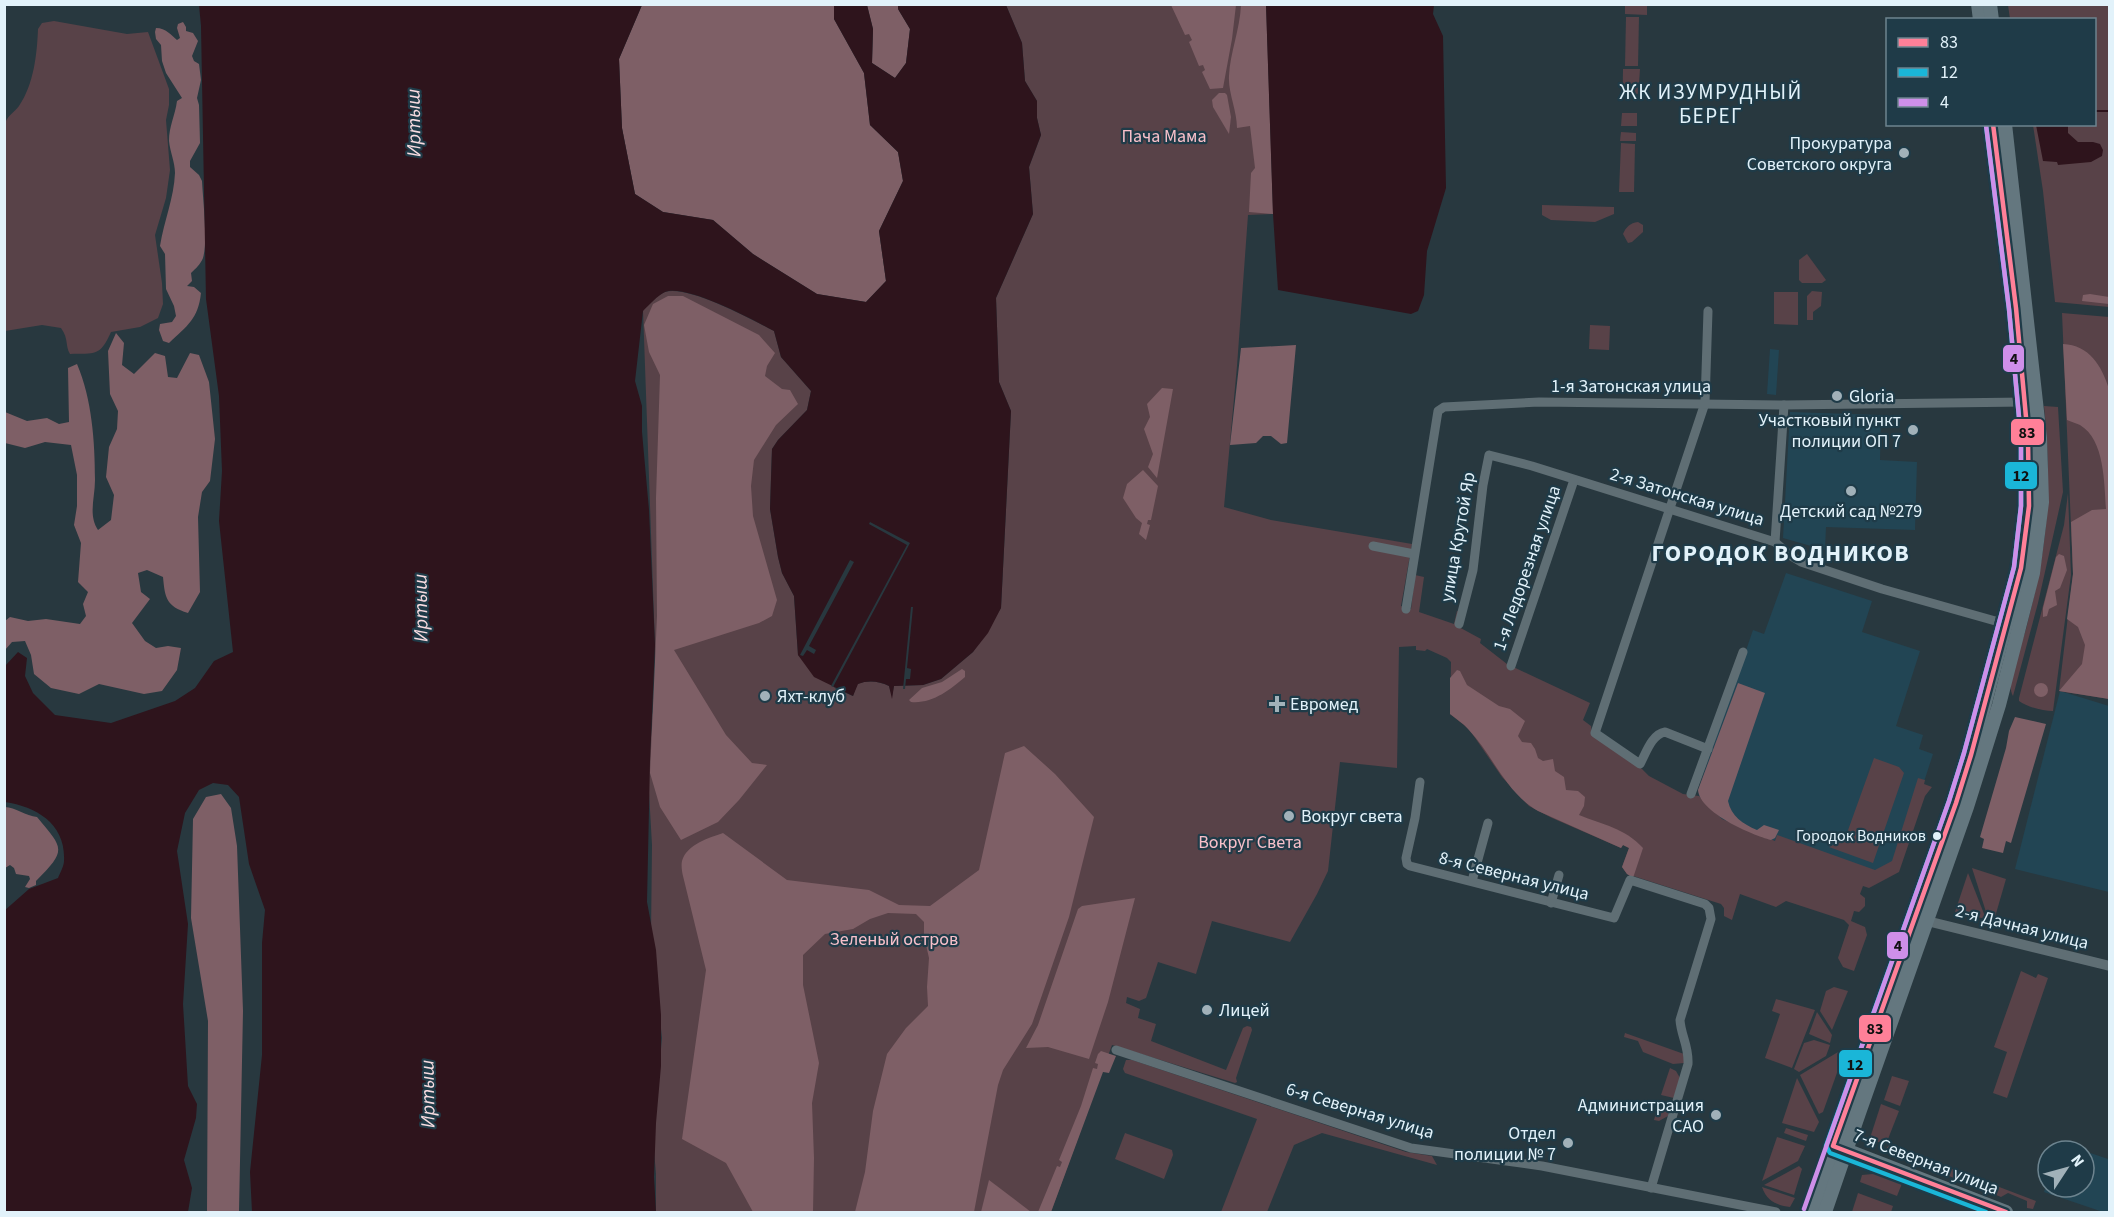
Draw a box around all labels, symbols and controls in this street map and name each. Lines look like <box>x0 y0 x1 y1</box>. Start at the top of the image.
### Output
legend <box>1886 18 2096 126</box>
text: 83 <box>1940 30 1958 55</box>
text: 12 <box>1940 60 1958 85</box>
district label: ЖК ИЗУМРУДНЫЙ БЕРЕГ <box>1619 77 1803 131</box>
water label: Иртыш <box>399 89 429 157</box>
text: 4 <box>1940 90 1949 115</box>
park label: Пача Мама <box>1121 124 1207 149</box>
place label: Прокуратура Советского округа <box>1747 131 1892 177</box>
marker: Прокуратура Советского округа <box>1897 146 1911 160</box>
line badge: 4 <box>2002 344 2025 373</box>
text: 4 <box>2010 348 2019 370</box>
street label: 1-я Затонская улица <box>1551 374 1711 399</box>
place label: Gloria <box>1849 384 1894 409</box>
marker: Gloria <box>1830 389 1844 403</box>
place label: Участковый пункт полиции ОП 7 <box>1759 408 1901 454</box>
line badge: 83 <box>2010 418 2045 446</box>
text: 83 <box>2019 422 2035 444</box>
marker: Участковый пункт полиции ОП 7 <box>1906 423 1920 437</box>
line badge: 12 <box>2004 461 2038 490</box>
street label: 2-я Затонская улица <box>1607 462 1767 532</box>
text: 12 <box>2013 465 2029 487</box>
street label: улица Крутой Яр <box>1434 470 1482 604</box>
street label: 1-я Ледорезная улица <box>1487 482 1567 654</box>
marker: Детский сад №279 <box>1844 484 1858 498</box>
place label: Детский сад №279 <box>1780 499 1922 524</box>
district label: ГОРОДОК ВОДНИКОВ <box>1652 536 1910 571</box>
water label: Иртыш <box>406 574 436 642</box>
place label: Яхт-клуб <box>777 684 845 709</box>
marker: Яхт-клуб <box>758 689 772 703</box>
place label: Евромед <box>1290 692 1359 717</box>
marker: Евромед <box>1268 695 1286 713</box>
place label: Вокруг света <box>1301 804 1403 829</box>
marker: Вокруг света <box>1282 809 1296 823</box>
place label: Городок Водников <box>1796 825 1926 847</box>
park label: Вокруг Света <box>1198 830 1302 855</box>
marker: Городок Водников <box>1931 830 1943 842</box>
street label: 8-я Северная улица <box>1436 845 1592 907</box>
street label: 2-я Дачная улица <box>1953 898 2091 956</box>
park label: Зеленый остров <box>830 927 958 952</box>
line badge: 4 <box>1886 931 1909 960</box>
text: 4 <box>1894 935 1903 957</box>
place label: Лицей <box>1219 998 1270 1023</box>
marker: Лицей <box>1200 1003 1214 1017</box>
line badge: 83 <box>1858 1014 1892 1043</box>
text: 83 <box>1867 1018 1883 1040</box>
line badge: 12 <box>1838 1049 1873 1078</box>
text: 12 <box>1847 1054 1863 1076</box>
water label: Иртыш <box>413 1060 443 1128</box>
street label: 6-я Северная улица <box>1283 1077 1437 1145</box>
place label: Администрация САО <box>1578 1093 1704 1139</box>
marker: Администрация САО <box>1709 1108 1723 1122</box>
place label: Отдел полиции № 7 <box>1454 1121 1556 1167</box>
street label: 7-я Северная улица <box>1850 1123 2002 1201</box>
marker: Отдел полиции № 7 <box>1561 1136 1575 1150</box>
north arrow <box>2036 1139 2096 1199</box>
text: N <box>2065 1150 2089 1172</box>

